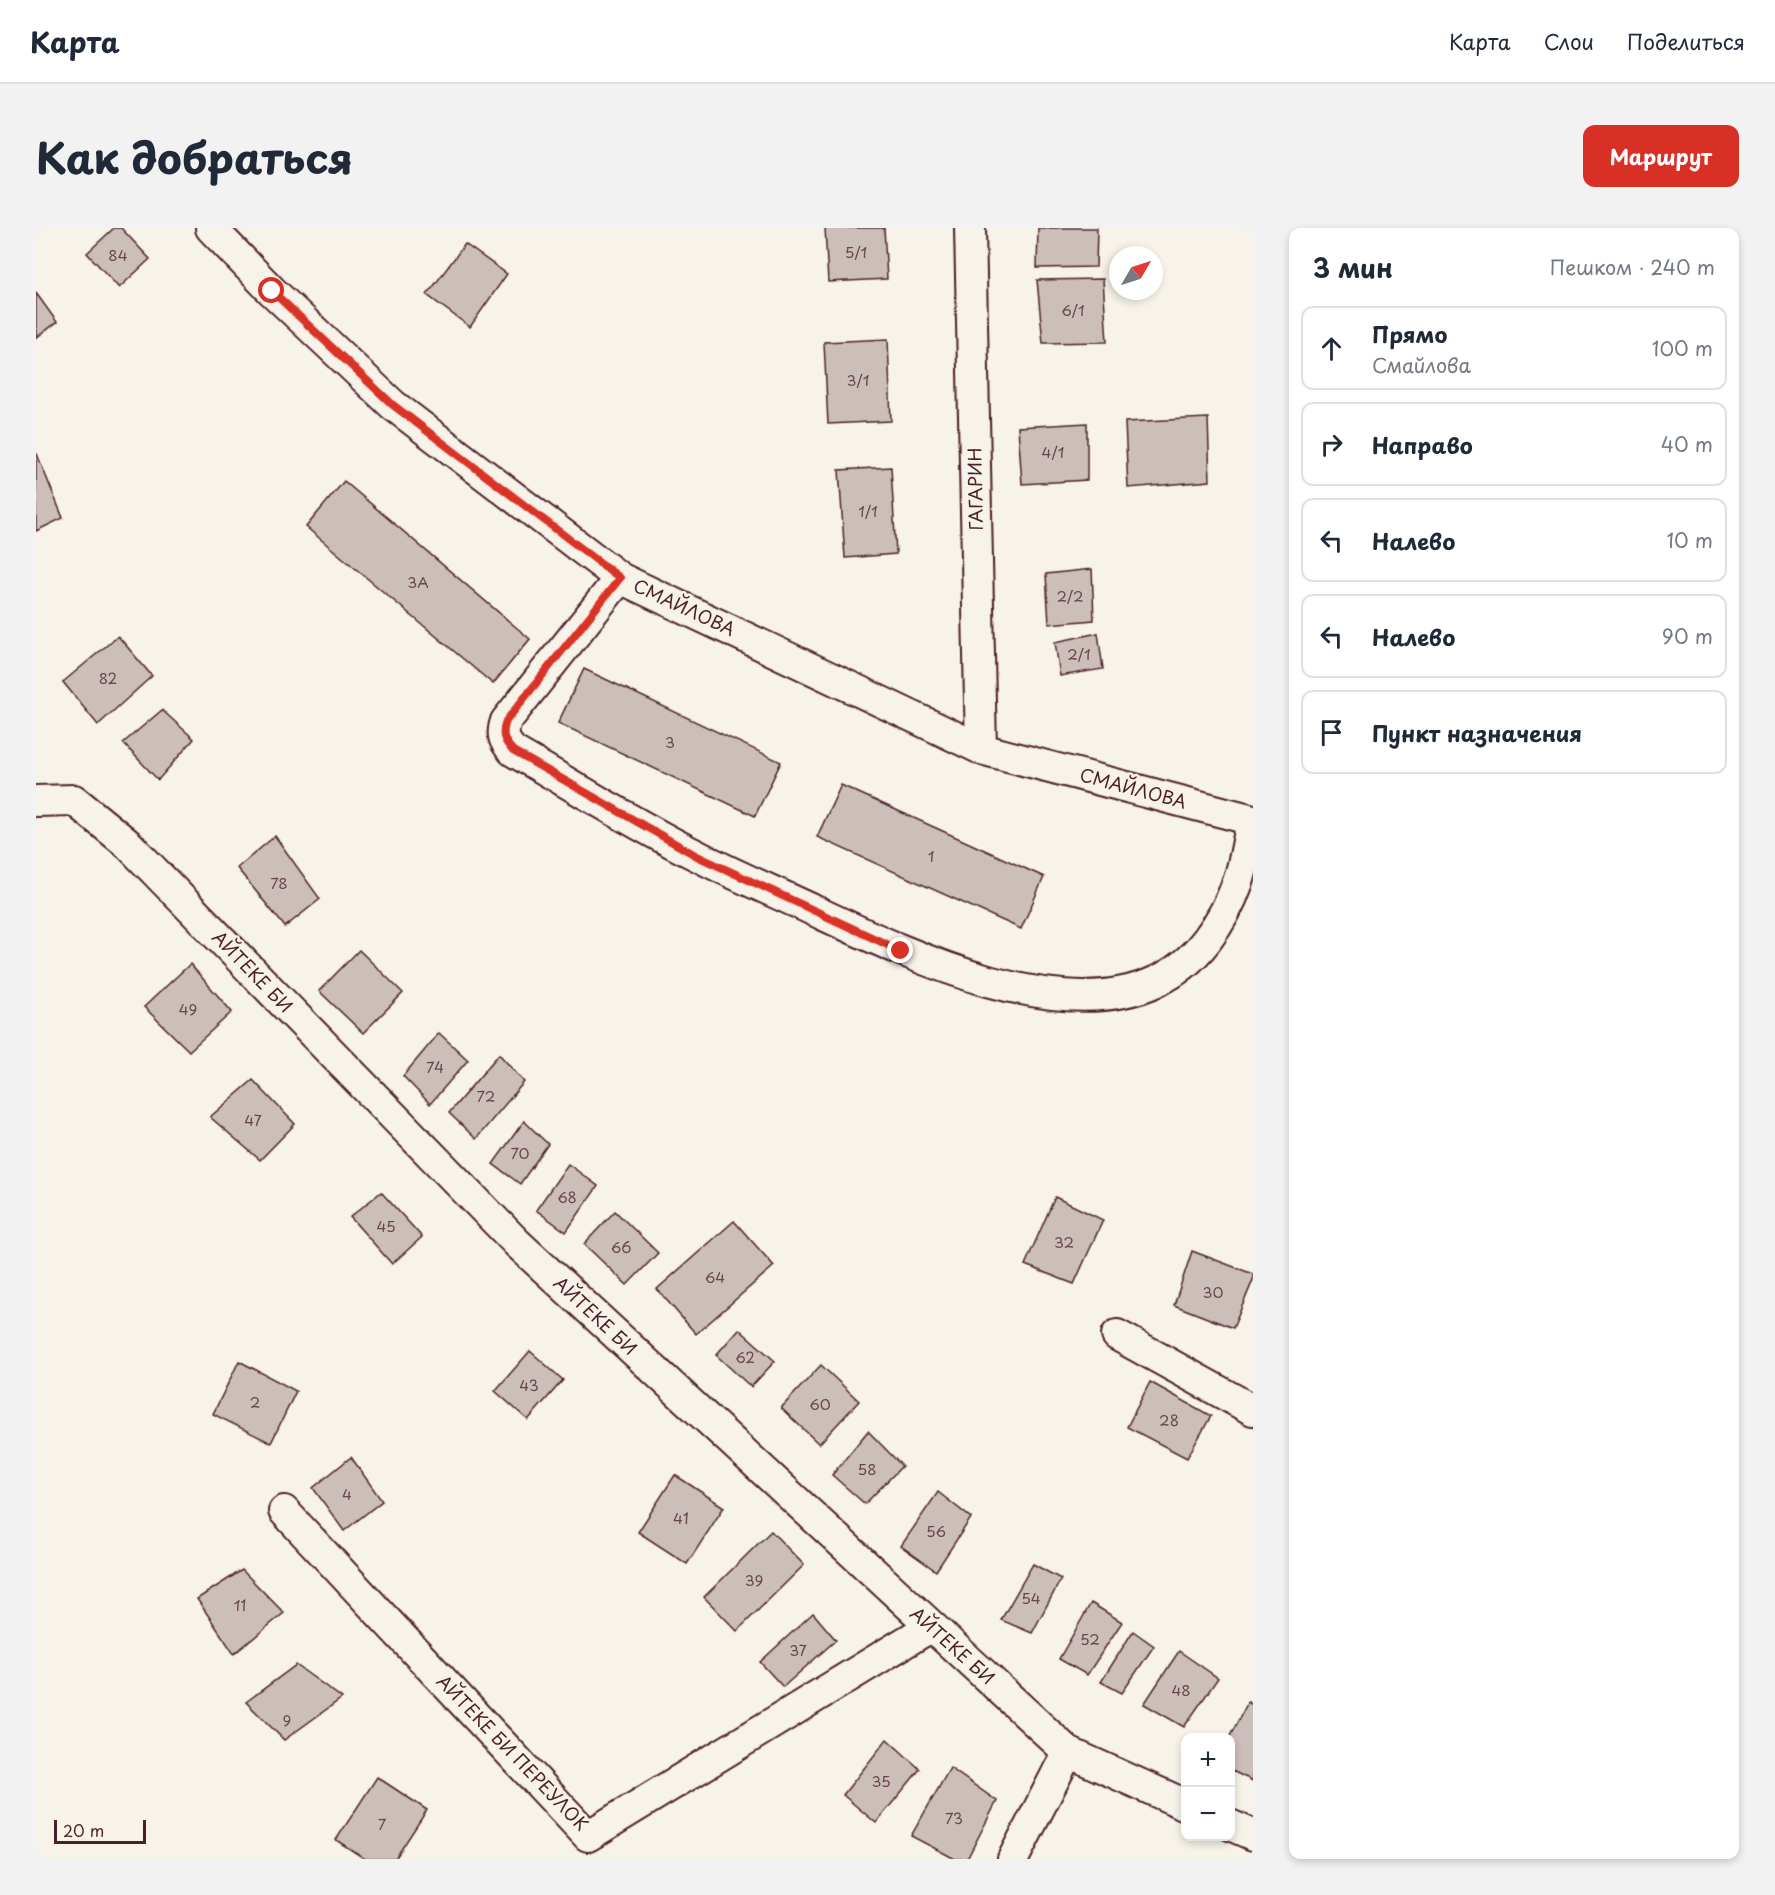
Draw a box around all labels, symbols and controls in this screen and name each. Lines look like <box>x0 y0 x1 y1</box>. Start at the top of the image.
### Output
text: Карта <box>30 20 120 63</box>
text: Карта <box>1449 25 1511 57</box>
text: Слои <box>1544 25 1594 57</box>
text: Поделиться <box>1627 25 1745 57</box>
text: Как добраться <box>36 125 353 188</box>
button: Маршрут <box>1583 125 1739 187</box>
house number: 5/1 <box>845 240 867 263</box>
house number: 84 <box>108 243 128 266</box>
north arrow <box>1109 246 1163 300</box>
text: 3 мин <box>1313 248 1393 287</box>
text: Пешком · 240 m <box>1550 252 1715 282</box>
route start <box>258 277 284 303</box>
house number: 6/1 <box>1061 298 1085 321</box>
text: Прямо <box>1372 317 1447 350</box>
icon: ahead <box>1315 332 1348 365</box>
text: 100 m <box>1652 333 1713 363</box>
text: Смайлова <box>1372 350 1471 380</box>
house number: 3/1 <box>847 368 869 391</box>
icon: right <box>1315 428 1348 461</box>
text: Направо <box>1372 428 1473 461</box>
text: 40 m <box>1661 429 1713 459</box>
house number: 4/1 <box>1042 440 1064 463</box>
street label: ГАГАРИН <box>960 447 989 531</box>
house number: 1/1 <box>858 499 878 522</box>
icon: left <box>1315 524 1348 557</box>
text: Налево <box>1372 524 1455 557</box>
text: 10 m <box>1666 525 1713 555</box>
house number: 3А <box>407 570 429 593</box>
street label: СМАЙЛОВА <box>629 571 740 642</box>
house number: 2/2 <box>1056 584 1084 607</box>
icon: left <box>1315 620 1348 653</box>
text: Налево <box>1372 620 1455 653</box>
text: 90 m <box>1662 621 1713 651</box>
house number: 2/1 <box>1067 642 1091 665</box>
house number: 82 <box>99 666 117 689</box>
icon: arrive <box>1315 716 1348 749</box>
text: Пункт назначения <box>1372 716 1582 749</box>
house number: 3 <box>665 730 675 753</box>
street label: СМАЙЛОВА <box>1077 760 1190 815</box>
house number: 1 <box>928 844 934 867</box>
house number: 78 <box>270 871 288 894</box>
street label: АЙТЕКЕ БИ <box>207 924 299 1018</box>
route end <box>887 937 913 963</box>
house number: 49 <box>179 997 197 1020</box>
house number: 74 <box>426 1055 444 1078</box>
house number: 72 <box>477 1084 495 1107</box>
house number: 47 <box>244 1108 262 1131</box>
house number: 70 <box>510 1141 530 1164</box>
house number: 68 <box>557 1185 577 1208</box>
house number: 45 <box>376 1214 396 1237</box>
house number: 32 <box>1054 1230 1074 1253</box>
house number: 66 <box>611 1235 631 1258</box>
house number: 64 <box>705 1265 725 1288</box>
street label: АЙТЕКЕ БИ <box>548 1269 644 1361</box>
house number: 30 <box>1203 1280 1223 1303</box>
house number: 62 <box>735 1345 755 1368</box>
house number: 43 <box>519 1373 539 1396</box>
house number: 2 <box>250 1390 260 1413</box>
house number: 60 <box>809 1392 831 1415</box>
house number: 28 <box>1159 1408 1179 1431</box>
house number: 58 <box>857 1457 877 1480</box>
house number: 4 <box>342 1482 352 1505</box>
house number: 41 <box>673 1506 689 1529</box>
house number: 56 <box>926 1519 946 1542</box>
house number: 39 <box>745 1568 763 1591</box>
house number: 54 <box>1021 1586 1041 1609</box>
house number: 11 <box>234 1593 246 1616</box>
street label: АЙТЕКЕ БИ <box>905 1600 1001 1690</box>
house number: 52 <box>1080 1627 1100 1650</box>
house number: 37 <box>789 1638 807 1661</box>
street label: АЙТЕКЕ БИ ПЕРЕУЛОК <box>431 1668 595 1836</box>
house number: 48 <box>1171 1678 1191 1701</box>
house number: 9 <box>283 1708 291 1731</box>
map controls <box>1181 1733 1235 1841</box>
button: + <box>1181 1733 1235 1787</box>
house number: 35 <box>871 1769 891 1792</box>
button: − <box>1181 1787 1235 1841</box>
house number: 73 <box>945 1806 963 1829</box>
house number: 7 <box>378 1812 387 1835</box>
scale bar <box>54 1817 146 1844</box>
text: 20 m <box>63 1818 104 1842</box>

